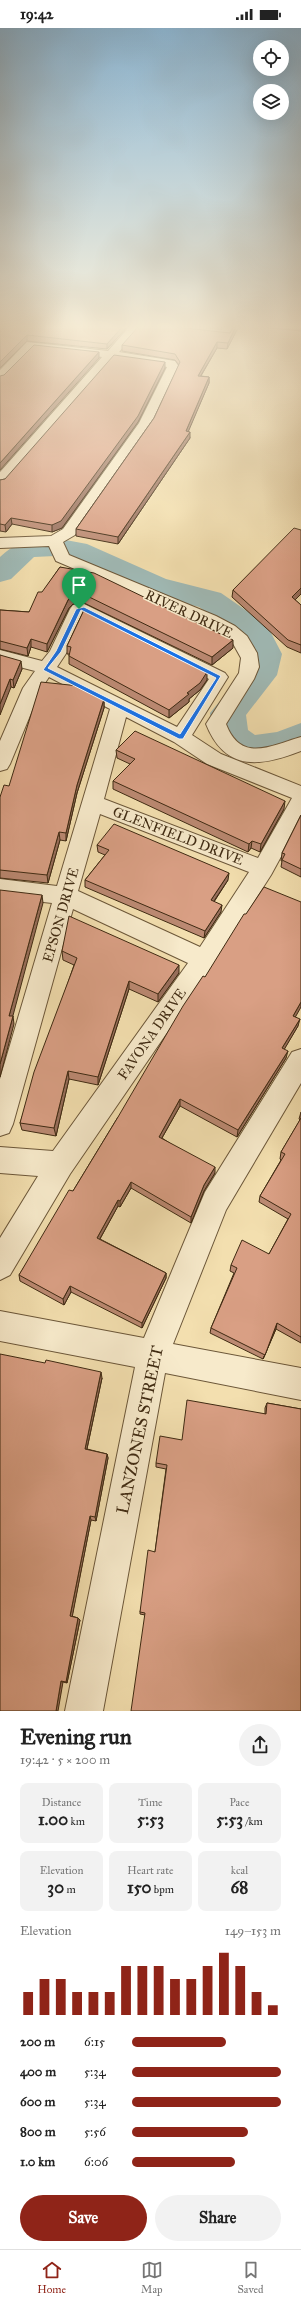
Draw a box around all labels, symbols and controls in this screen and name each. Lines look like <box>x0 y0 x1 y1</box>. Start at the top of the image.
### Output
text: 19:42 <box>20 5 53 23</box>
map controls <box>253 40 289 120</box>
button: locate <box>253 40 289 76</box>
button: layers <box>253 84 289 120</box>
pin <box>62 568 96 609</box>
icon: arrive <box>68 574 90 596</box>
street label: RIVER DRIVE <box>142 586 236 642</box>
street label: GLENFIELD DRIVE <box>110 803 246 869</box>
street label: EPSON DRIVE <box>39 866 83 964</box>
street label: FAVONA DRIVE <box>114 985 190 1083</box>
street label: LANZONES STREET <box>112 1344 168 1516</box>
text: Evening run <box>20 1723 132 1750</box>
button: share <box>239 1724 281 1766</box>
text: 19:42 · 5 × 200 m <box>20 1752 110 1768</box>
text: Distance <box>42 1796 81 1809</box>
text: Time <box>138 1796 163 1809</box>
text: Pace <box>230 1796 249 1809</box>
text: 1.00 <box>38 1809 68 1830</box>
text: 5:53 <box>137 1809 164 1830</box>
text: 5:53 <box>216 1809 243 1830</box>
text: km <box>68 1815 85 1828</box>
text: /km <box>243 1815 263 1828</box>
text: Elevation <box>40 1864 83 1877</box>
text: Heart rate <box>127 1864 174 1877</box>
text: kcal <box>231 1864 248 1877</box>
text: 30 <box>47 1877 64 1898</box>
text: 150 <box>127 1877 151 1898</box>
text: 68 <box>231 1877 248 1898</box>
text: m <box>64 1883 76 1896</box>
text: bpm <box>151 1883 174 1896</box>
text: Elevation <box>20 1923 72 1939</box>
text: 149–153 m <box>225 1923 281 1939</box>
text: 200 m <box>20 2034 55 2050</box>
text: 6:15 <box>84 2034 105 2050</box>
text: 400 m <box>20 2064 56 2080</box>
text: 5:34 <box>84 2064 106 2080</box>
text: 600 m <box>20 2094 56 2110</box>
text: 5:34 <box>84 2094 106 2110</box>
text: 800 m <box>20 2124 56 2140</box>
text: 5:56 <box>84 2124 106 2140</box>
text: 1.0 km <box>20 2154 55 2170</box>
text: 6:06 <box>84 2154 108 2170</box>
button: Save <box>20 2195 147 2241</box>
button: Share <box>155 2195 281 2241</box>
tab: Home <box>37 2259 66 2296</box>
tab: Map <box>141 2259 163 2296</box>
tab: Saved <box>238 2259 264 2296</box>

